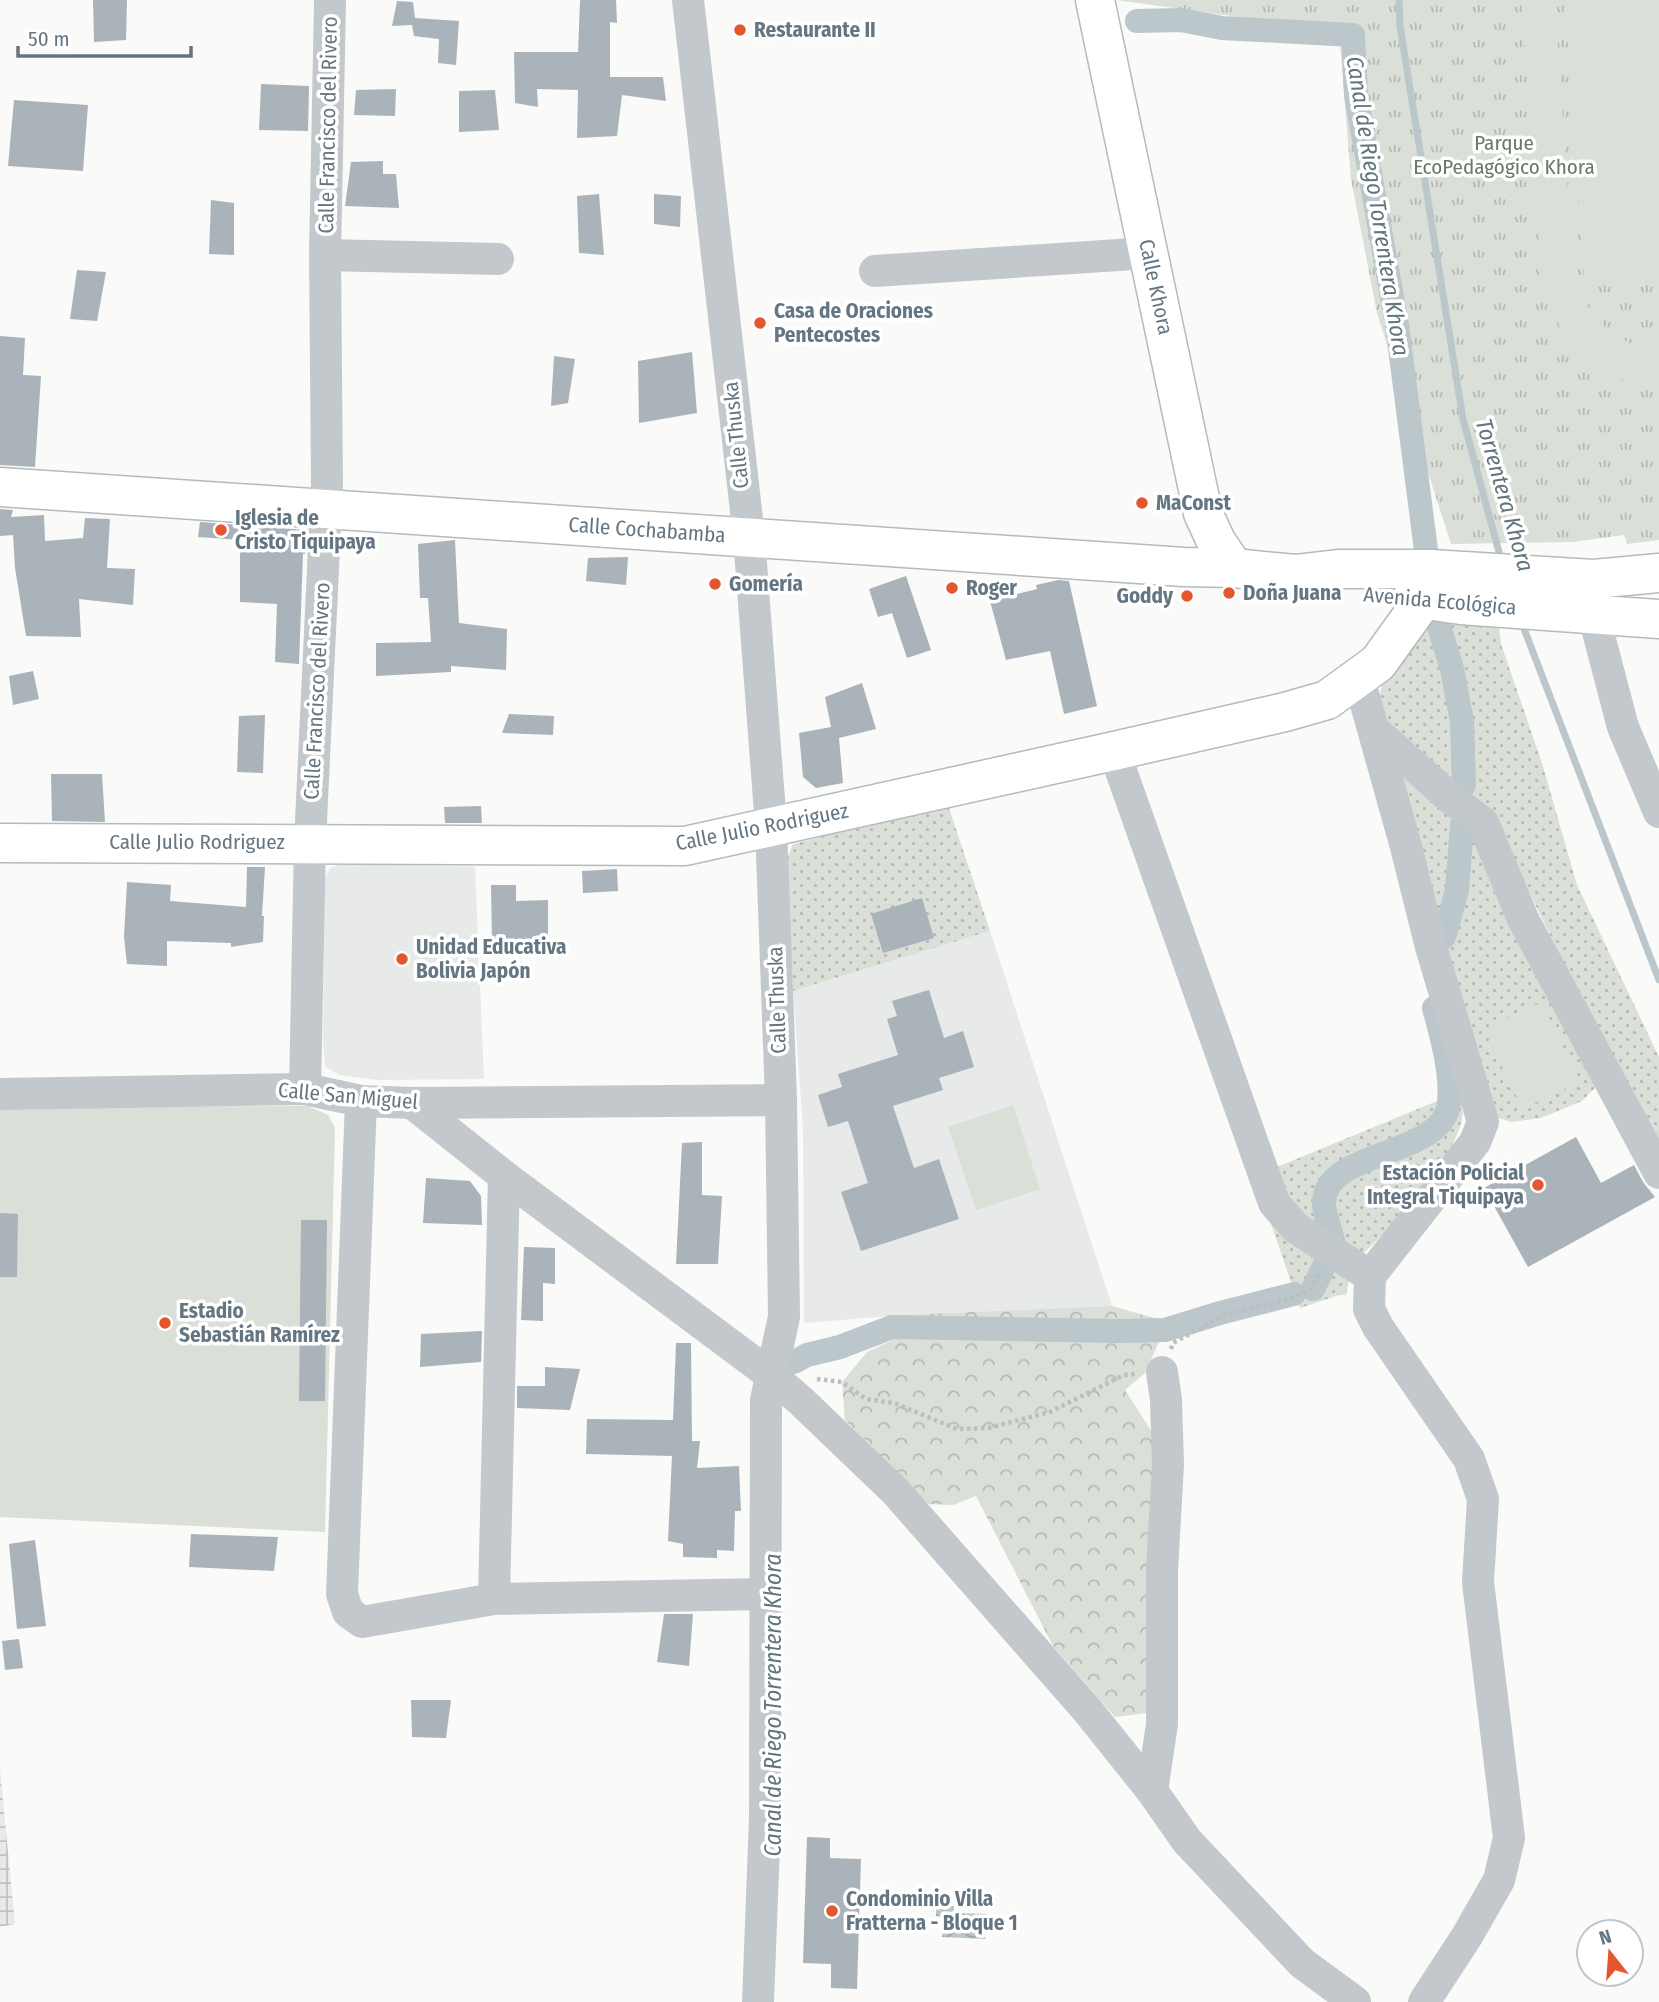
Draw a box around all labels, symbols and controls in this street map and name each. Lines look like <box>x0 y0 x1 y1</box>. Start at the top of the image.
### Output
scale bar <box>18 14 191 58</box>
street label: Calle Francisco del Rivero <box>313 16 343 234</box>
place label: Restaurante II <box>754 17 876 43</box>
marker: Restaurante II <box>732 22 748 38</box>
text: 50 m <box>28 26 70 52</box>
water label: Canal de Riego Torrentera Khora <box>1340 54 1416 358</box>
park label: Parque EcoPedagógico Khora <box>1413 130 1595 180</box>
street label: Calle Khora <box>1133 237 1179 337</box>
place label: Casa de Oraciones Pentecostes <box>774 298 933 348</box>
marker: Casa de Oraciones Pentecostes <box>752 315 768 331</box>
street label: Calle Thuska <box>717 380 755 490</box>
water label: Torrentera Khora <box>1470 415 1540 575</box>
place label: MaConst <box>1156 490 1232 516</box>
marker: MaConst <box>1134 495 1150 511</box>
place label: Iglesia de Cristo Tiquipaya <box>235 505 376 555</box>
street label: Calle Cochabamba <box>568 512 726 548</box>
marker: Iglesia de Cristo Tiquipaya <box>213 522 229 538</box>
place label: Gomería <box>729 571 803 597</box>
place label: Roger <box>966 575 1017 601</box>
marker: Gomería <box>707 576 723 592</box>
marker: Roger <box>944 580 960 596</box>
place label: Doña Juana <box>1243 580 1341 606</box>
street label: Avenida Ecológica <box>1363 581 1517 621</box>
street label: Calle Francisco del Rivero <box>298 582 336 800</box>
place label: Goddy <box>1117 583 1174 609</box>
marker: Doña Juana <box>1221 585 1237 601</box>
marker: Goddy <box>1179 588 1195 604</box>
street label: Calle Julio Rodriguez <box>673 797 851 857</box>
street label: Calle Julio Rodriguez <box>109 829 285 855</box>
place label: Unidad Educativa Bolivia Japón <box>416 934 566 984</box>
street label: Calle Thuska <box>762 946 792 1054</box>
marker: Unidad Educativa Bolivia Japón <box>394 951 410 967</box>
street label: Calle San Miguel <box>277 1077 419 1115</box>
place label: Estación Policial Integral Tiquipaya <box>1367 1160 1524 1210</box>
marker: Estación Policial Integral Tiquipaya <box>1530 1177 1546 1193</box>
place label: Estadio Sebastián Ramírez <box>179 1298 340 1348</box>
marker: Estadio Sebastián Ramírez <box>157 1315 173 1331</box>
water label: Canal de Riego Torrentera Khora <box>759 1554 787 1856</box>
place label: Condominio Villa Fratterna - Bloque 1 <box>846 1886 1018 1936</box>
marker: Condominio Villa Fratterna - Bloque 1 <box>824 1903 840 1919</box>
north arrow <box>1575 1918 1645 1988</box>
text: N <box>1596 1925 1614 1950</box>

